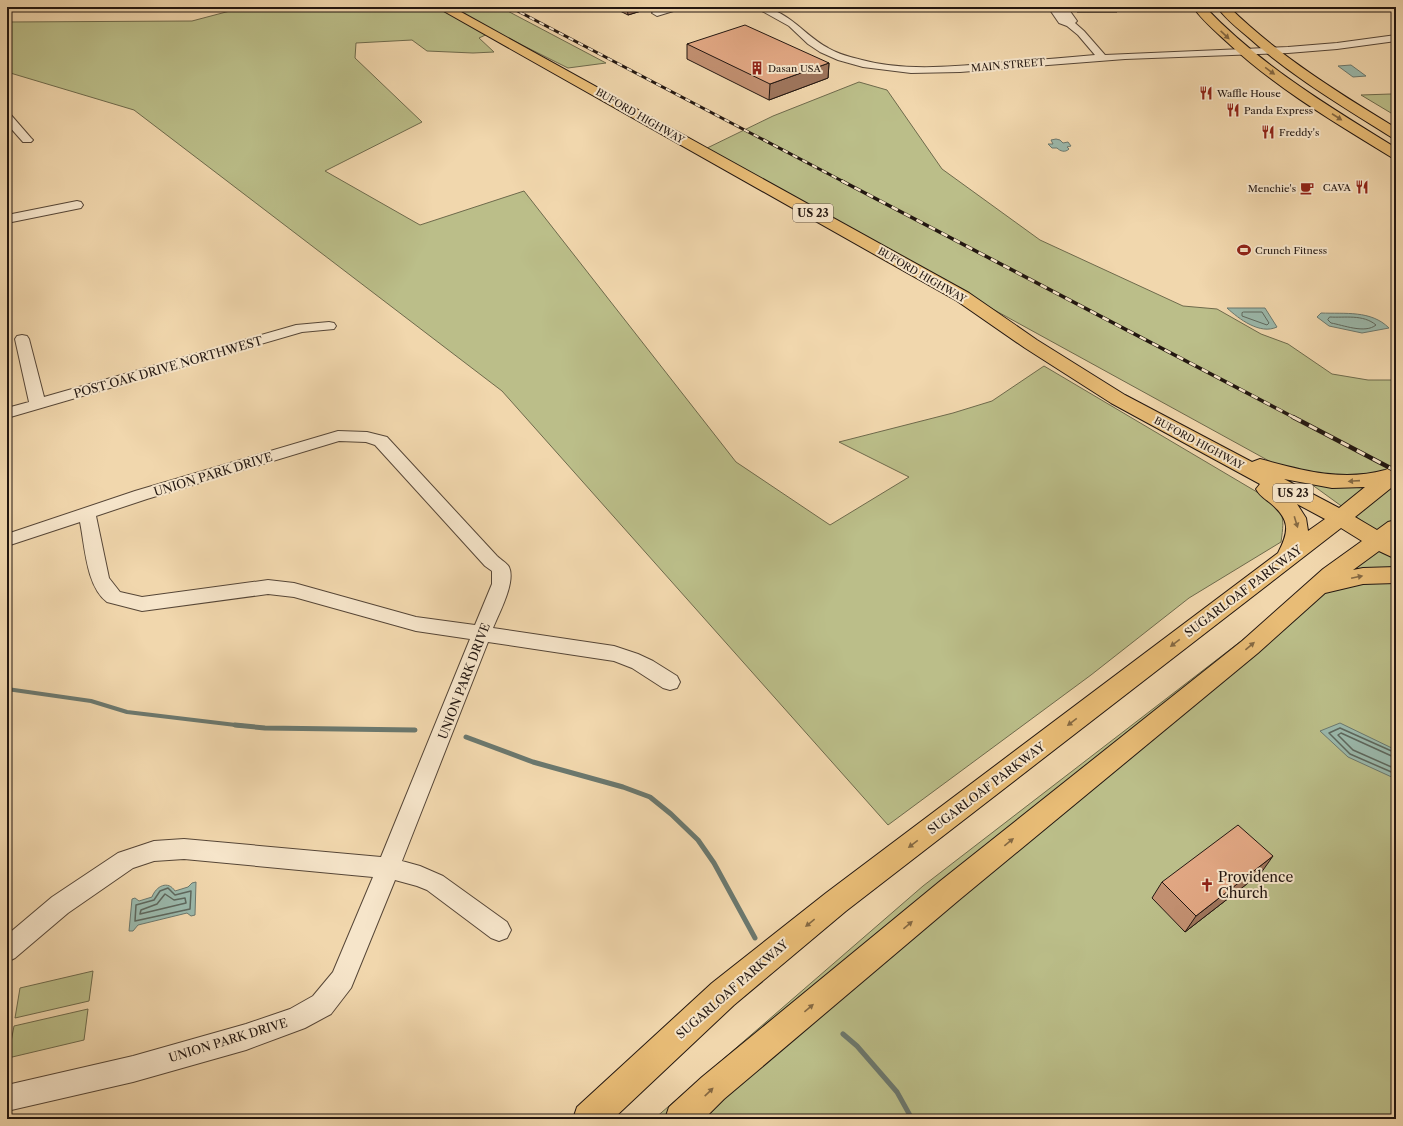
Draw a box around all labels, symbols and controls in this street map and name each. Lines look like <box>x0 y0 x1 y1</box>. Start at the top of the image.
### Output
one-way arrow <box>1221 30 1230 39</box>
street label: MAIN STREET <box>970 55 1046 75</box>
building icon: Dasan USA <box>749 60 765 76</box>
place label: Dasan USA <box>768 62 821 75</box>
one-way arrow <box>1264 67 1275 75</box>
street label: BUFORD HIGHWAY <box>593 85 687 147</box>
restaurant icon: Waffle House <box>1198 85 1214 101</box>
place label: Waffle House <box>1216 87 1281 100</box>
restaurant icon: Panda Express <box>1225 102 1241 118</box>
place label: Panda Express <box>1244 104 1313 117</box>
one-way arrow <box>1332 113 1342 121</box>
restaurant icon: Freddy's <box>1260 124 1276 140</box>
place label: Freddy's <box>1279 126 1319 139</box>
restaurant icon: CAVA <box>1354 179 1370 195</box>
cafe icon: Menchie's <box>1299 180 1315 196</box>
place label: CAVA <box>1323 181 1352 194</box>
place label: Menchie's <box>1248 182 1296 195</box>
road number: US 23 <box>793 204 833 222</box>
sports icon: Crunch Fitness <box>1236 242 1252 258</box>
street label: BUFORD HIGHWAY <box>875 244 969 306</box>
place label: Crunch Fitness <box>1255 244 1327 257</box>
street label: POST OAK DRIVE NORTHWEST <box>72 333 264 401</box>
street label: BUFORD HIGHWAY <box>1152 414 1247 473</box>
street label: UNION PARK DRIVE <box>152 449 274 499</box>
one-way arrow <box>1348 478 1360 485</box>
road number: US 23 <box>1273 484 1313 502</box>
one-way arrow <box>1293 516 1299 528</box>
street label: SUGARLOAF PARKWAY <box>1181 542 1305 640</box>
one-way arrow <box>1351 574 1363 580</box>
street label: UNION PARK DRIVE <box>435 621 493 741</box>
one-way arrow <box>1170 639 1180 647</box>
one-way arrow <box>1245 641 1256 650</box>
one-way arrow <box>1066 718 1077 726</box>
street label: SUGARLOAF PARKWAY <box>924 739 1048 837</box>
one-way arrow <box>1003 838 1014 847</box>
one-way arrow <box>908 839 918 847</box>
place label: Providence Church <box>1218 868 1293 902</box>
church icon: Providence Church <box>1199 877 1215 893</box>
one-way arrow <box>805 919 816 928</box>
one-way arrow <box>903 920 914 929</box>
street label: SUGARLOAF PARKWAY <box>673 936 791 1042</box>
one-way arrow <box>803 1004 814 1013</box>
street label: UNION PARK DRIVE <box>167 1015 289 1065</box>
one-way arrow <box>704 1087 714 1096</box>

